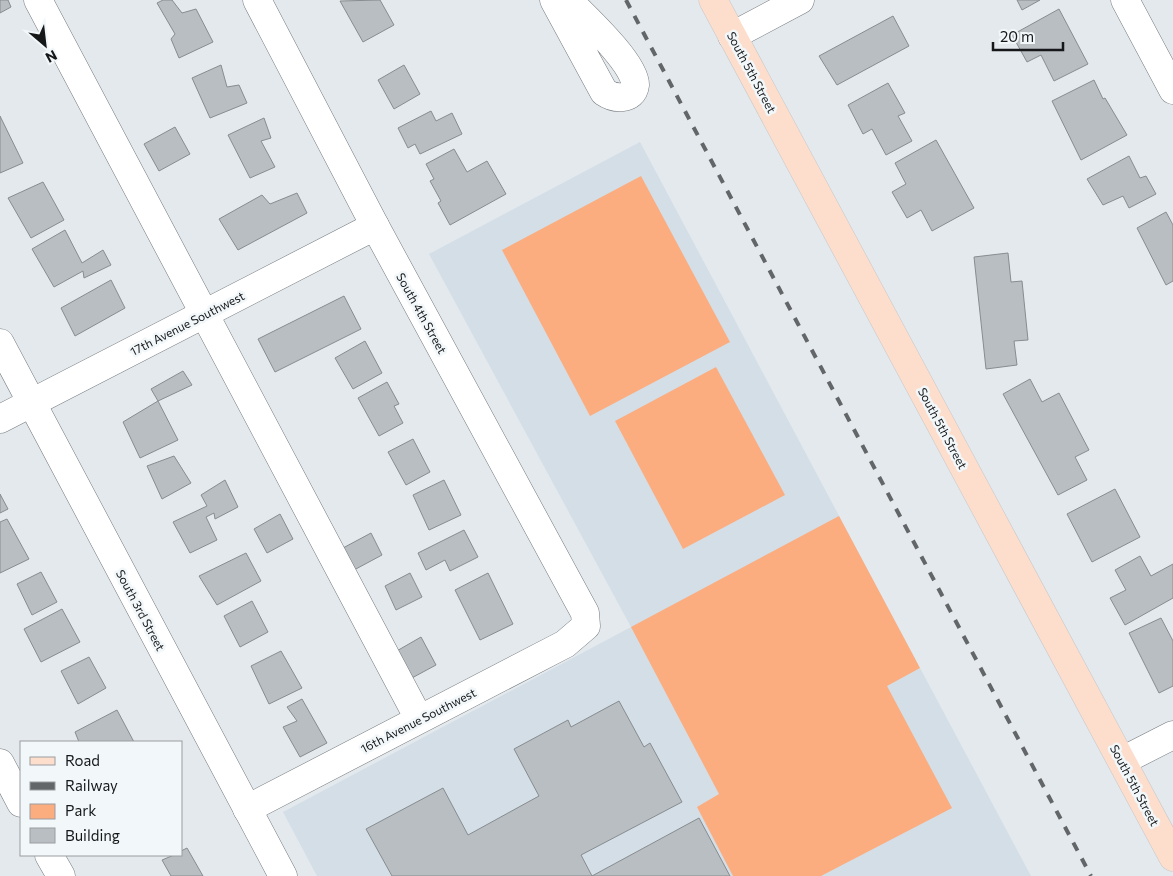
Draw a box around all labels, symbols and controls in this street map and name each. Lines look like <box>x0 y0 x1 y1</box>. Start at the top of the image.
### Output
north arrow <box>20 20 70 70</box>
scale bar <box>993 20 1063 52</box>
text: 20 m <box>1000 27 1034 45</box>
street label: South 5th Street <box>725 29 779 115</box>
text: N <box>43 47 60 67</box>
street label: South 4th Street <box>394 270 450 356</box>
street label: 17th Avenue Southwest <box>127 288 247 358</box>
street label: South 5th Street <box>916 385 970 471</box>
street label: South 3rd Street <box>114 567 168 653</box>
street label: 16th Avenue Southwest <box>358 685 478 755</box>
legend <box>20 741 182 856</box>
street label: South 5th Street <box>1108 742 1162 828</box>
text: Road <box>65 751 100 769</box>
text: Railway <box>65 776 118 794</box>
text: Park <box>65 801 96 819</box>
text: Building <box>65 826 120 844</box>

